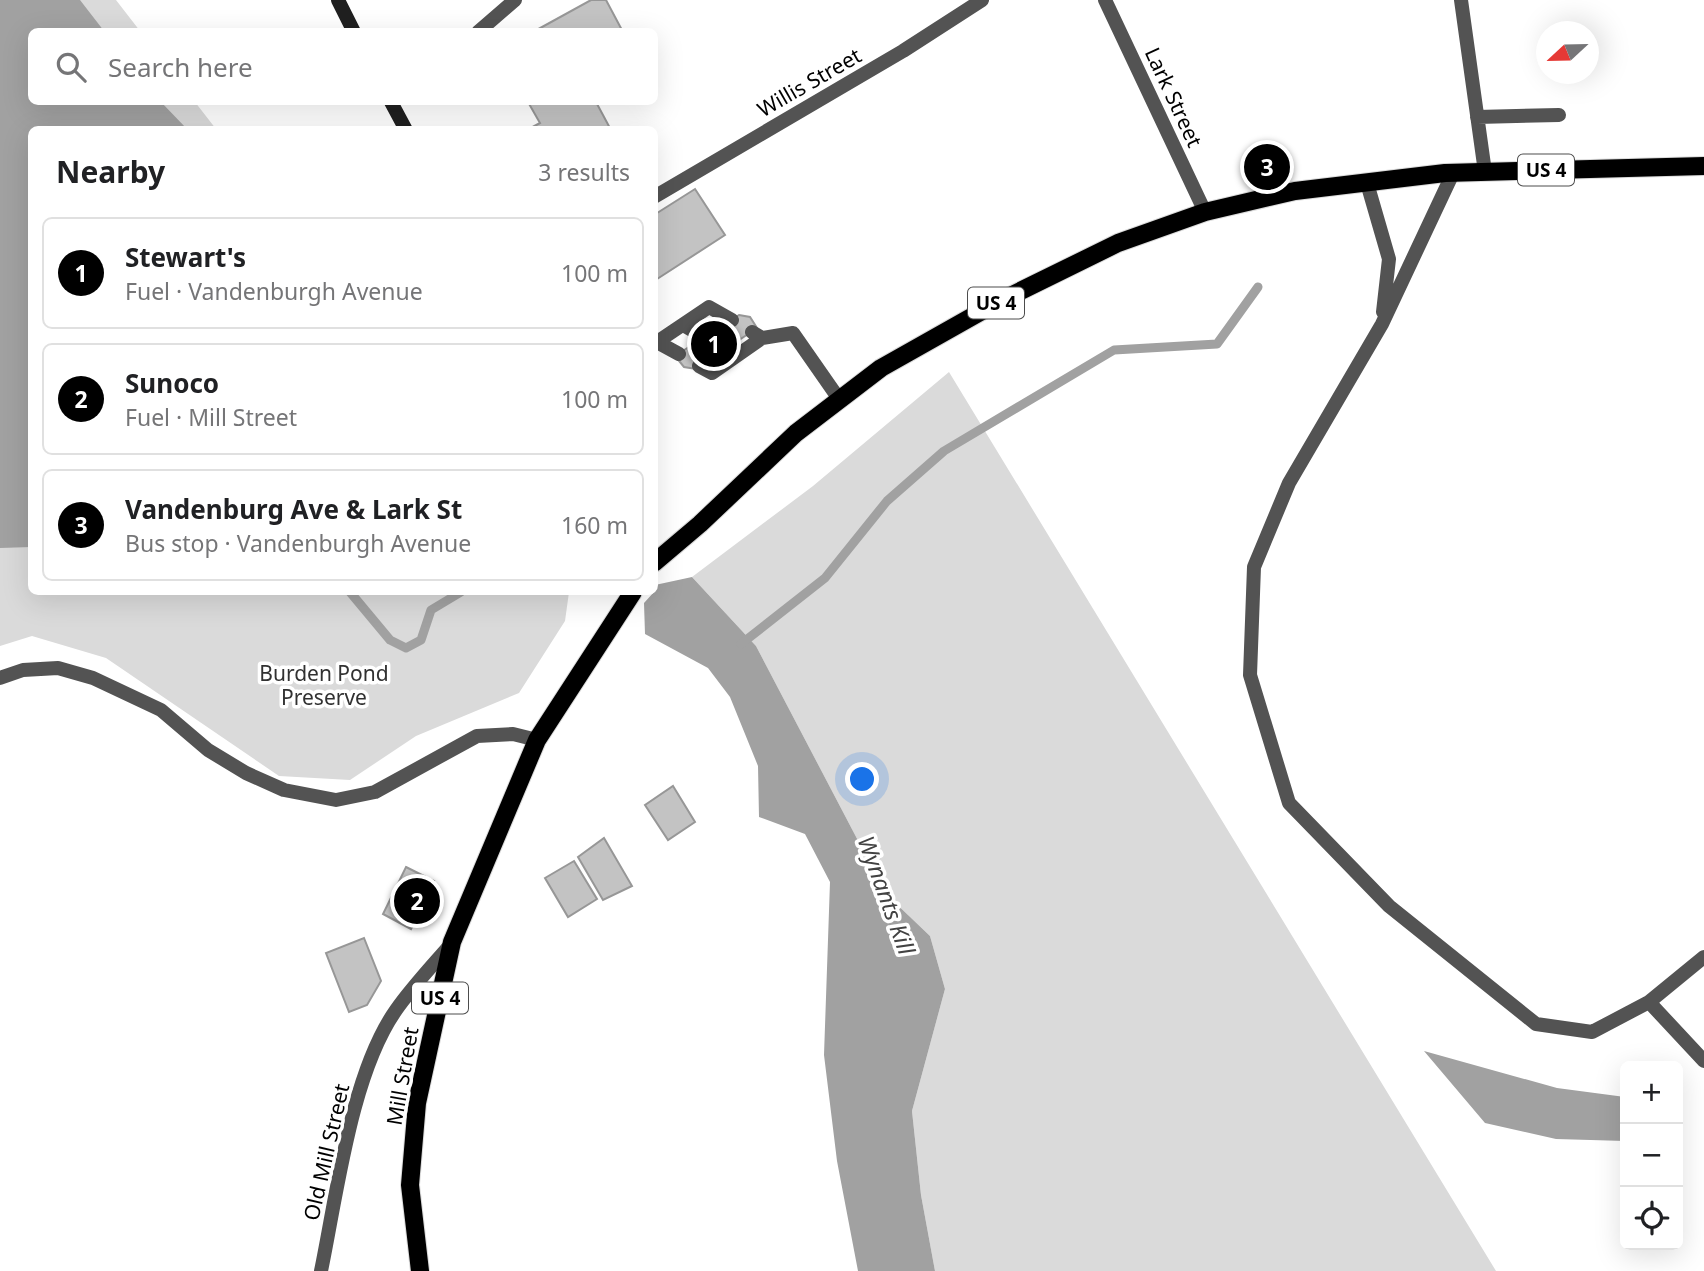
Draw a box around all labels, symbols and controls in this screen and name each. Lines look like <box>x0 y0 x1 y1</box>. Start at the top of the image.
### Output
north arrow <box>1536 21 1599 84</box>
search box <box>28 28 658 105</box>
street label: Willis Street <box>752 41 866 123</box>
street label: Lark Street <box>1139 43 1209 152</box>
icon: search <box>52 48 90 86</box>
text: Search here <box>108 49 253 85</box>
pin: 3 <box>1244 141 1290 193</box>
text: Nearby <box>56 151 165 192</box>
road number: US 4 <box>1518 154 1574 186</box>
text: 3 results <box>538 156 630 188</box>
text: Stewart's <box>125 239 246 275</box>
text: 1 <box>74 257 88 289</box>
text: 100 m <box>561 257 628 289</box>
text: Fuel · Vandenburgh Avenue <box>125 275 423 307</box>
road number: US 4 <box>968 288 1024 318</box>
pin: 1 <box>691 318 737 370</box>
text: Sunoco <box>125 365 219 401</box>
text: 2 <box>74 383 88 415</box>
text: 100 m <box>561 383 628 415</box>
text: Fuel · Mill Street <box>125 401 297 433</box>
text: Vandenburg Ave & Lark St <box>125 491 462 527</box>
text: 3 <box>74 509 88 541</box>
text: 160 m <box>561 509 628 541</box>
text: Bus stop · Vandenburgh Avenue <box>125 527 471 559</box>
park label: Burden Pond Preserve <box>259 659 389 711</box>
your location <box>845 762 879 796</box>
water label: Wynants Kill <box>851 831 924 960</box>
pin: 2 <box>394 875 440 927</box>
road number: US 4 <box>412 982 468 1014</box>
street label: Mill Street <box>380 1024 424 1127</box>
map controls <box>1620 1061 1683 1250</box>
button: + <box>1620 1061 1683 1124</box>
street label: Old Mill Street <box>297 1080 355 1223</box>
button: − <box>1620 1124 1683 1187</box>
button: locate <box>1620 1187 1683 1250</box>

